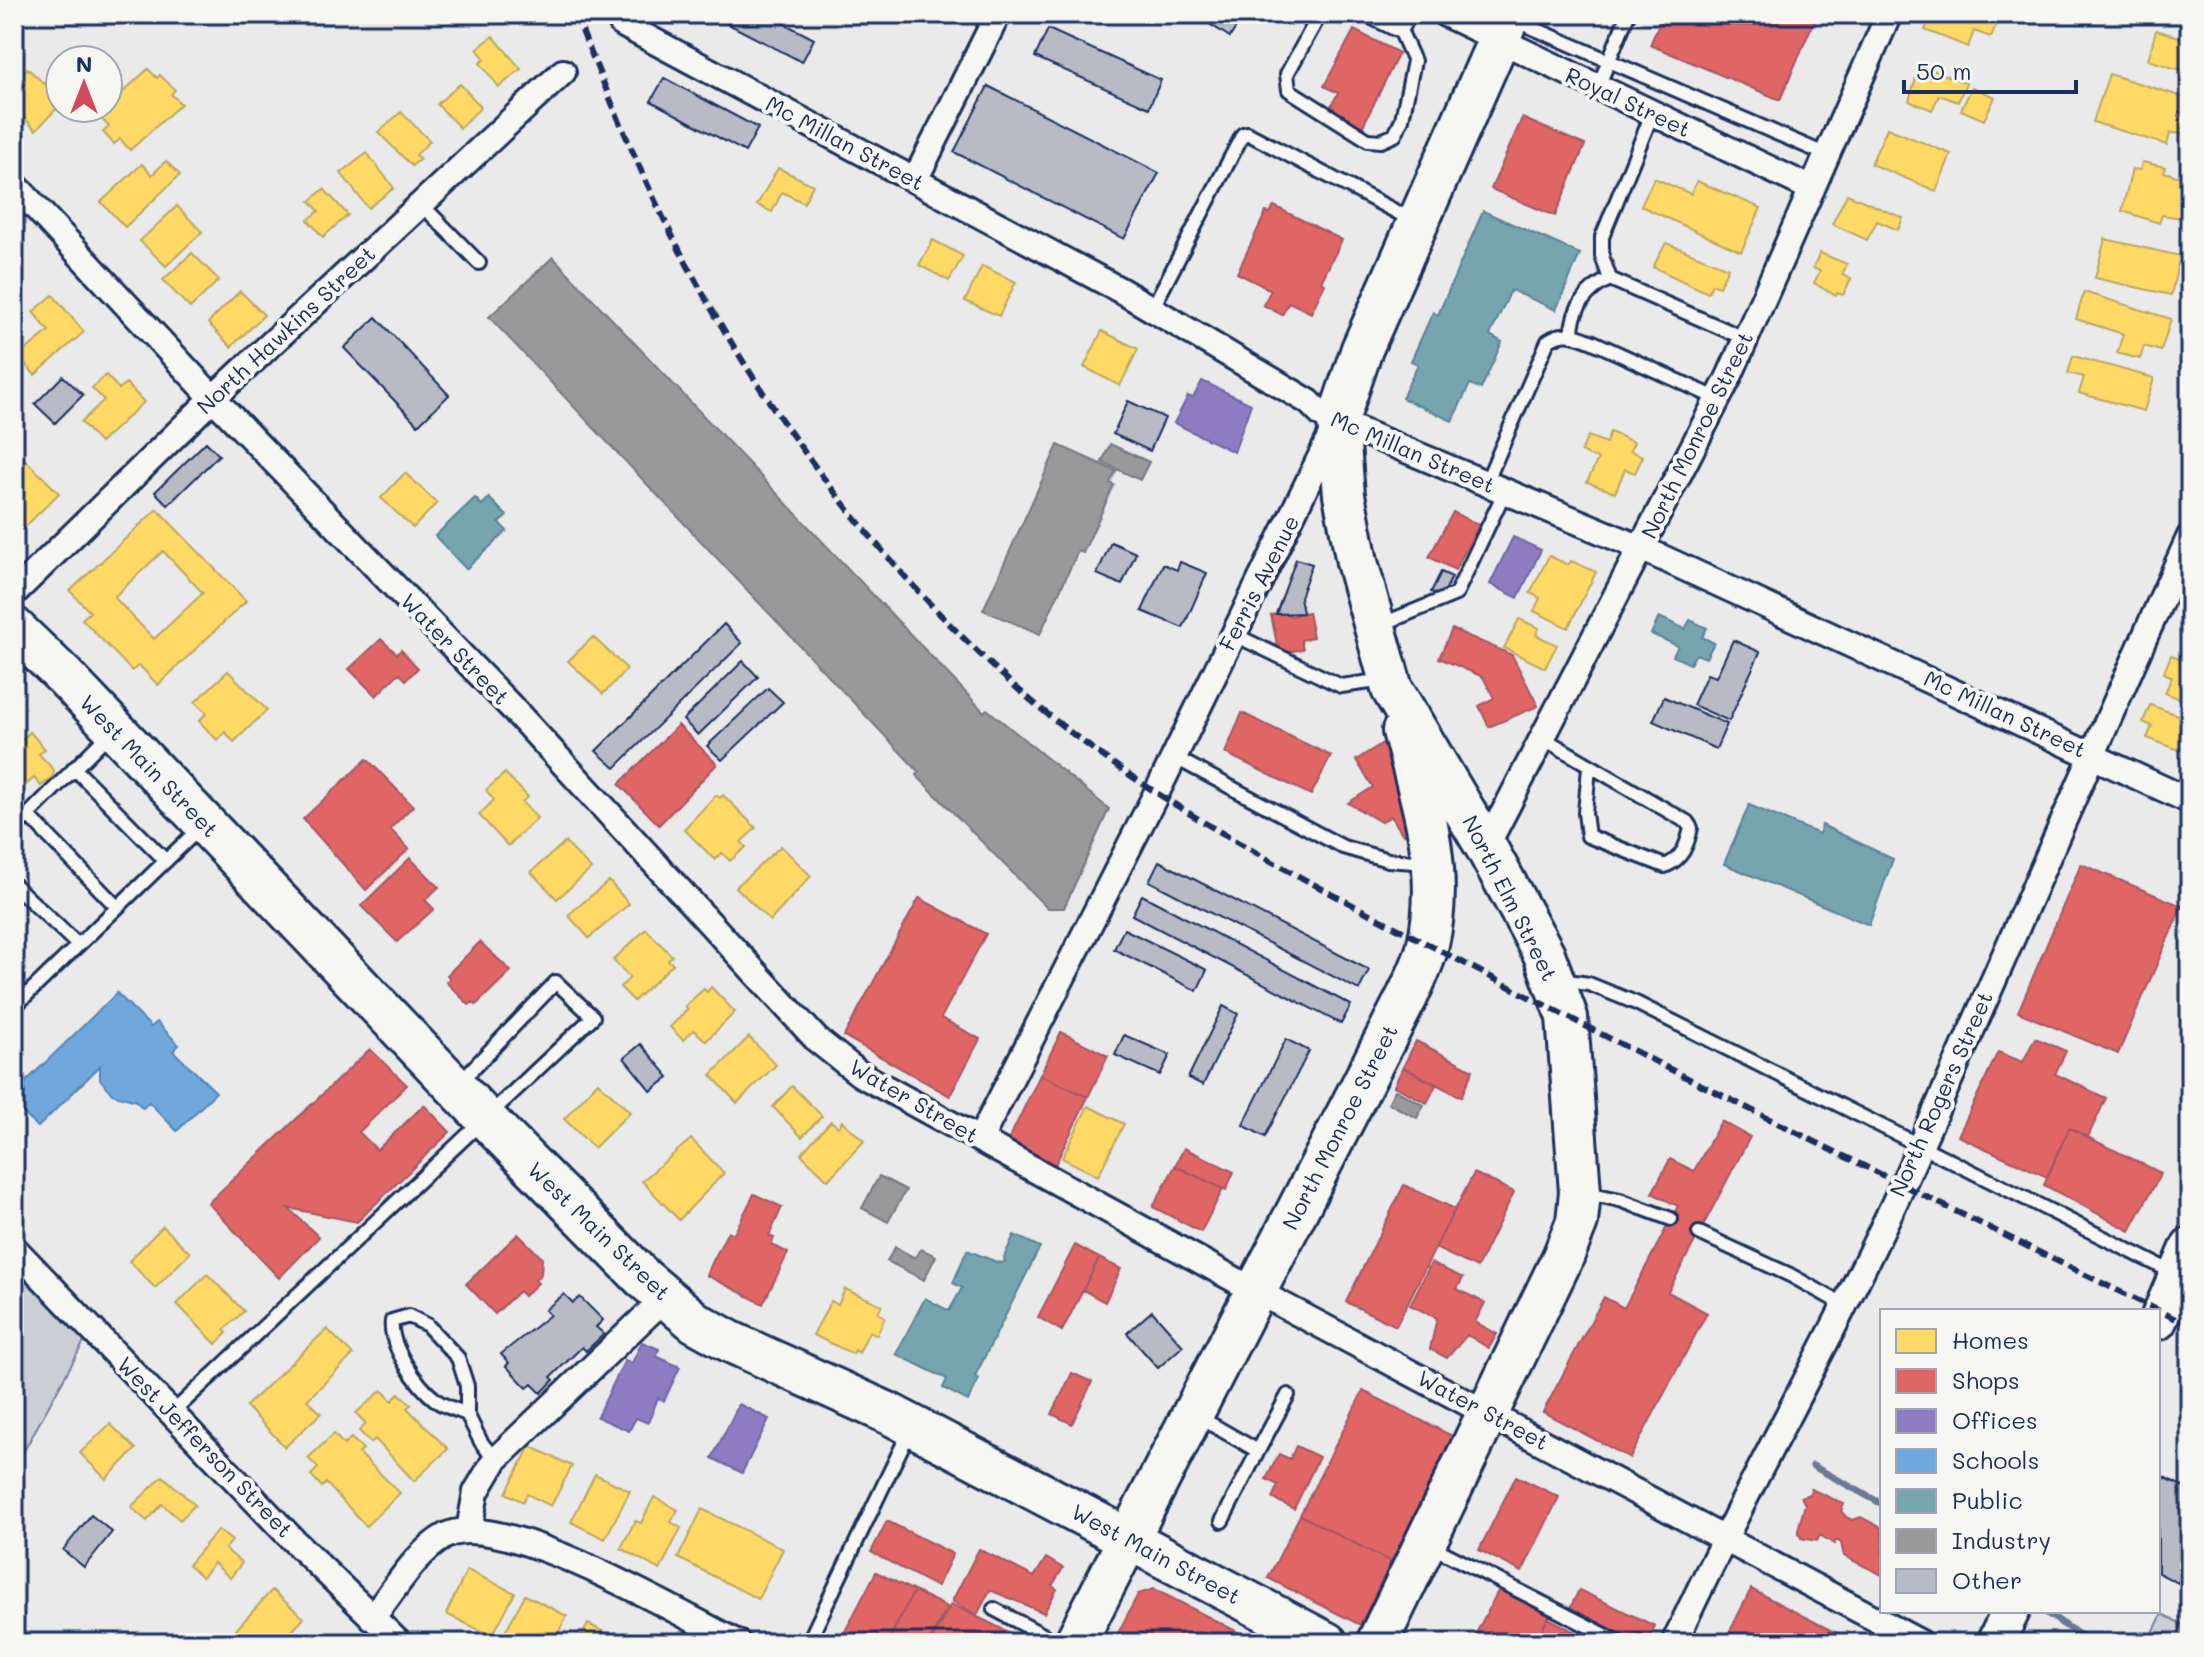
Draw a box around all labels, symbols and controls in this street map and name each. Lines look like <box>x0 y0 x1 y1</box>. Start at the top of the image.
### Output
north arrow <box>44 44 124 124</box>
scale bar <box>1904 44 2076 94</box>
text: N <box>76 49 92 78</box>
text: 50 m <box>1916 55 1972 86</box>
street label: Royal Street <box>1561 60 1695 143</box>
street label: Mc Millan Street <box>761 88 930 197</box>
street label: North Hawkins Street <box>190 239 381 420</box>
street label: North Monroe Street <box>1634 326 1759 543</box>
street label: Mc Millan Street <box>1327 404 1500 499</box>
street label: Ferris Avenue <box>1212 510 1305 656</box>
street label: Water Street <box>395 587 516 711</box>
street label: Mc Millan Street <box>1919 663 2091 764</box>
street label: West Main Street <box>74 688 225 843</box>
street label: North Elm Street <box>1456 810 1565 986</box>
street label: North Rogers Street <box>1882 987 1999 1201</box>
street label: North Monroe Street <box>1275 1019 1404 1234</box>
street label: Water Street <box>844 1052 984 1149</box>
street label: West Main Street <box>522 1155 677 1306</box>
legend <box>1880 1309 2160 1613</box>
text: Homes <box>1952 1324 2029 1355</box>
street label: West Jefferson Street <box>111 1350 299 1543</box>
street label: Water Street <box>1413 1363 1554 1456</box>
text: Shops <box>1952 1364 2020 1395</box>
text: Offices <box>1952 1404 2038 1435</box>
text: Schools <box>1952 1444 2039 1475</box>
text: Public <box>1952 1484 2023 1515</box>
street label: West Main Street <box>1067 1497 1246 1610</box>
text: Industry <box>1952 1524 2051 1555</box>
text: Other <box>1952 1564 2022 1595</box>

